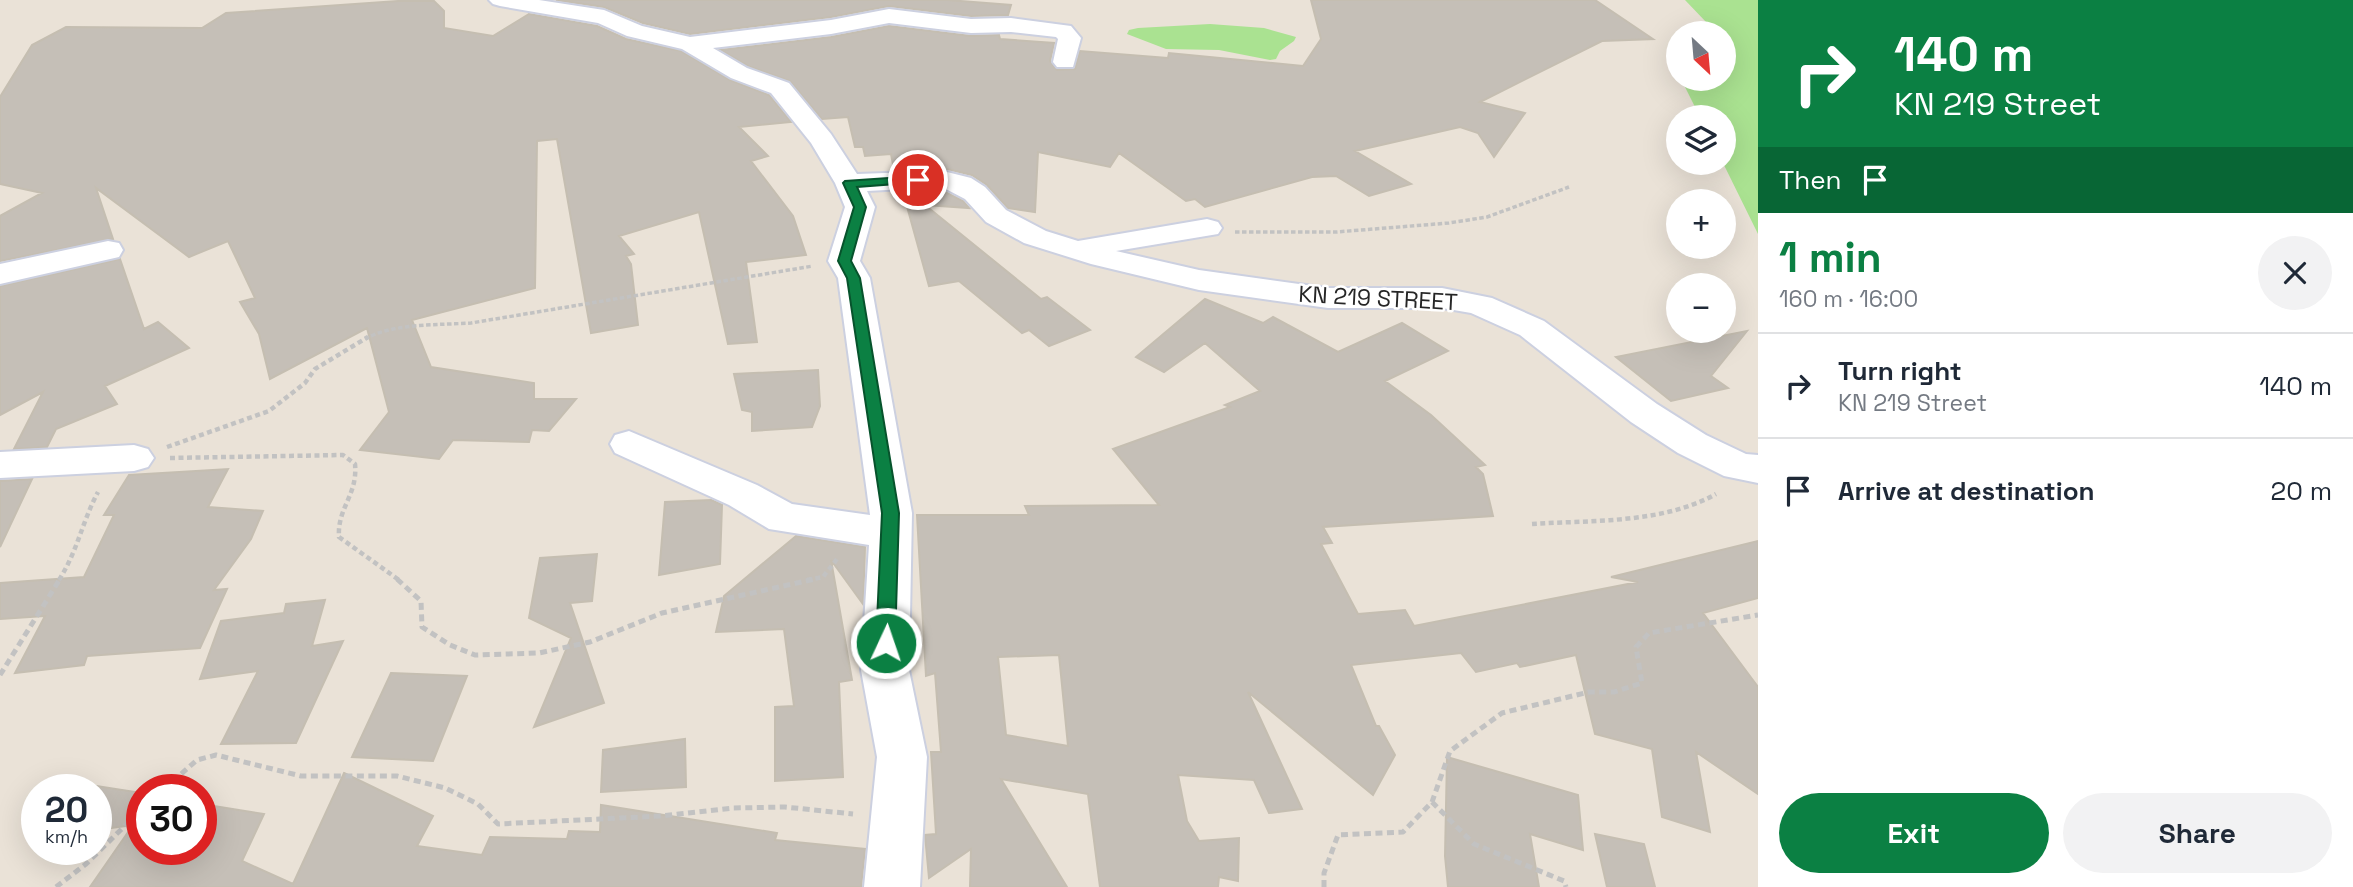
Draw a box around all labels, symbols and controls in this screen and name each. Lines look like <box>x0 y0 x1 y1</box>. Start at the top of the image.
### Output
north arrow <box>1666 21 1736 91</box>
map controls <box>1666 21 1736 343</box>
text: 140 m <box>1894 23 2033 85</box>
icon: right <box>1779 28 1870 119</box>
text: KN 219 Street <box>1894 84 2101 124</box>
button: layers <box>1666 105 1736 175</box>
pin <box>888 150 948 210</box>
icon: arrive <box>899 161 937 199</box>
icon: arrive <box>1856 161 1894 199</box>
text: Then <box>1779 163 1842 197</box>
button: + <box>1666 189 1736 259</box>
text: 1 min <box>1779 231 1882 284</box>
button: close <box>2258 236 2332 310</box>
button: − <box>1666 273 1736 343</box>
street label: KN 219 STREET <box>1298 279 1458 317</box>
text: 160 m · 16:00 <box>1779 284 1918 314</box>
text: Turn right <box>1838 354 1962 388</box>
icon: right <box>1779 367 1817 405</box>
text: 140 m <box>2259 369 2332 403</box>
text: KN 219 Street <box>1838 388 1987 418</box>
icon: arrive <box>1779 472 1817 510</box>
text: Arrive at destination <box>1838 474 2095 508</box>
text: 20 m <box>2271 474 2332 508</box>
position arrow <box>849 606 923 680</box>
speed limit sign: 30 <box>126 774 217 865</box>
text: 20 <box>45 788 88 832</box>
button: Exit <box>1779 793 2049 873</box>
button: Share <box>2063 793 2332 873</box>
text: km/h <box>45 825 88 848</box>

